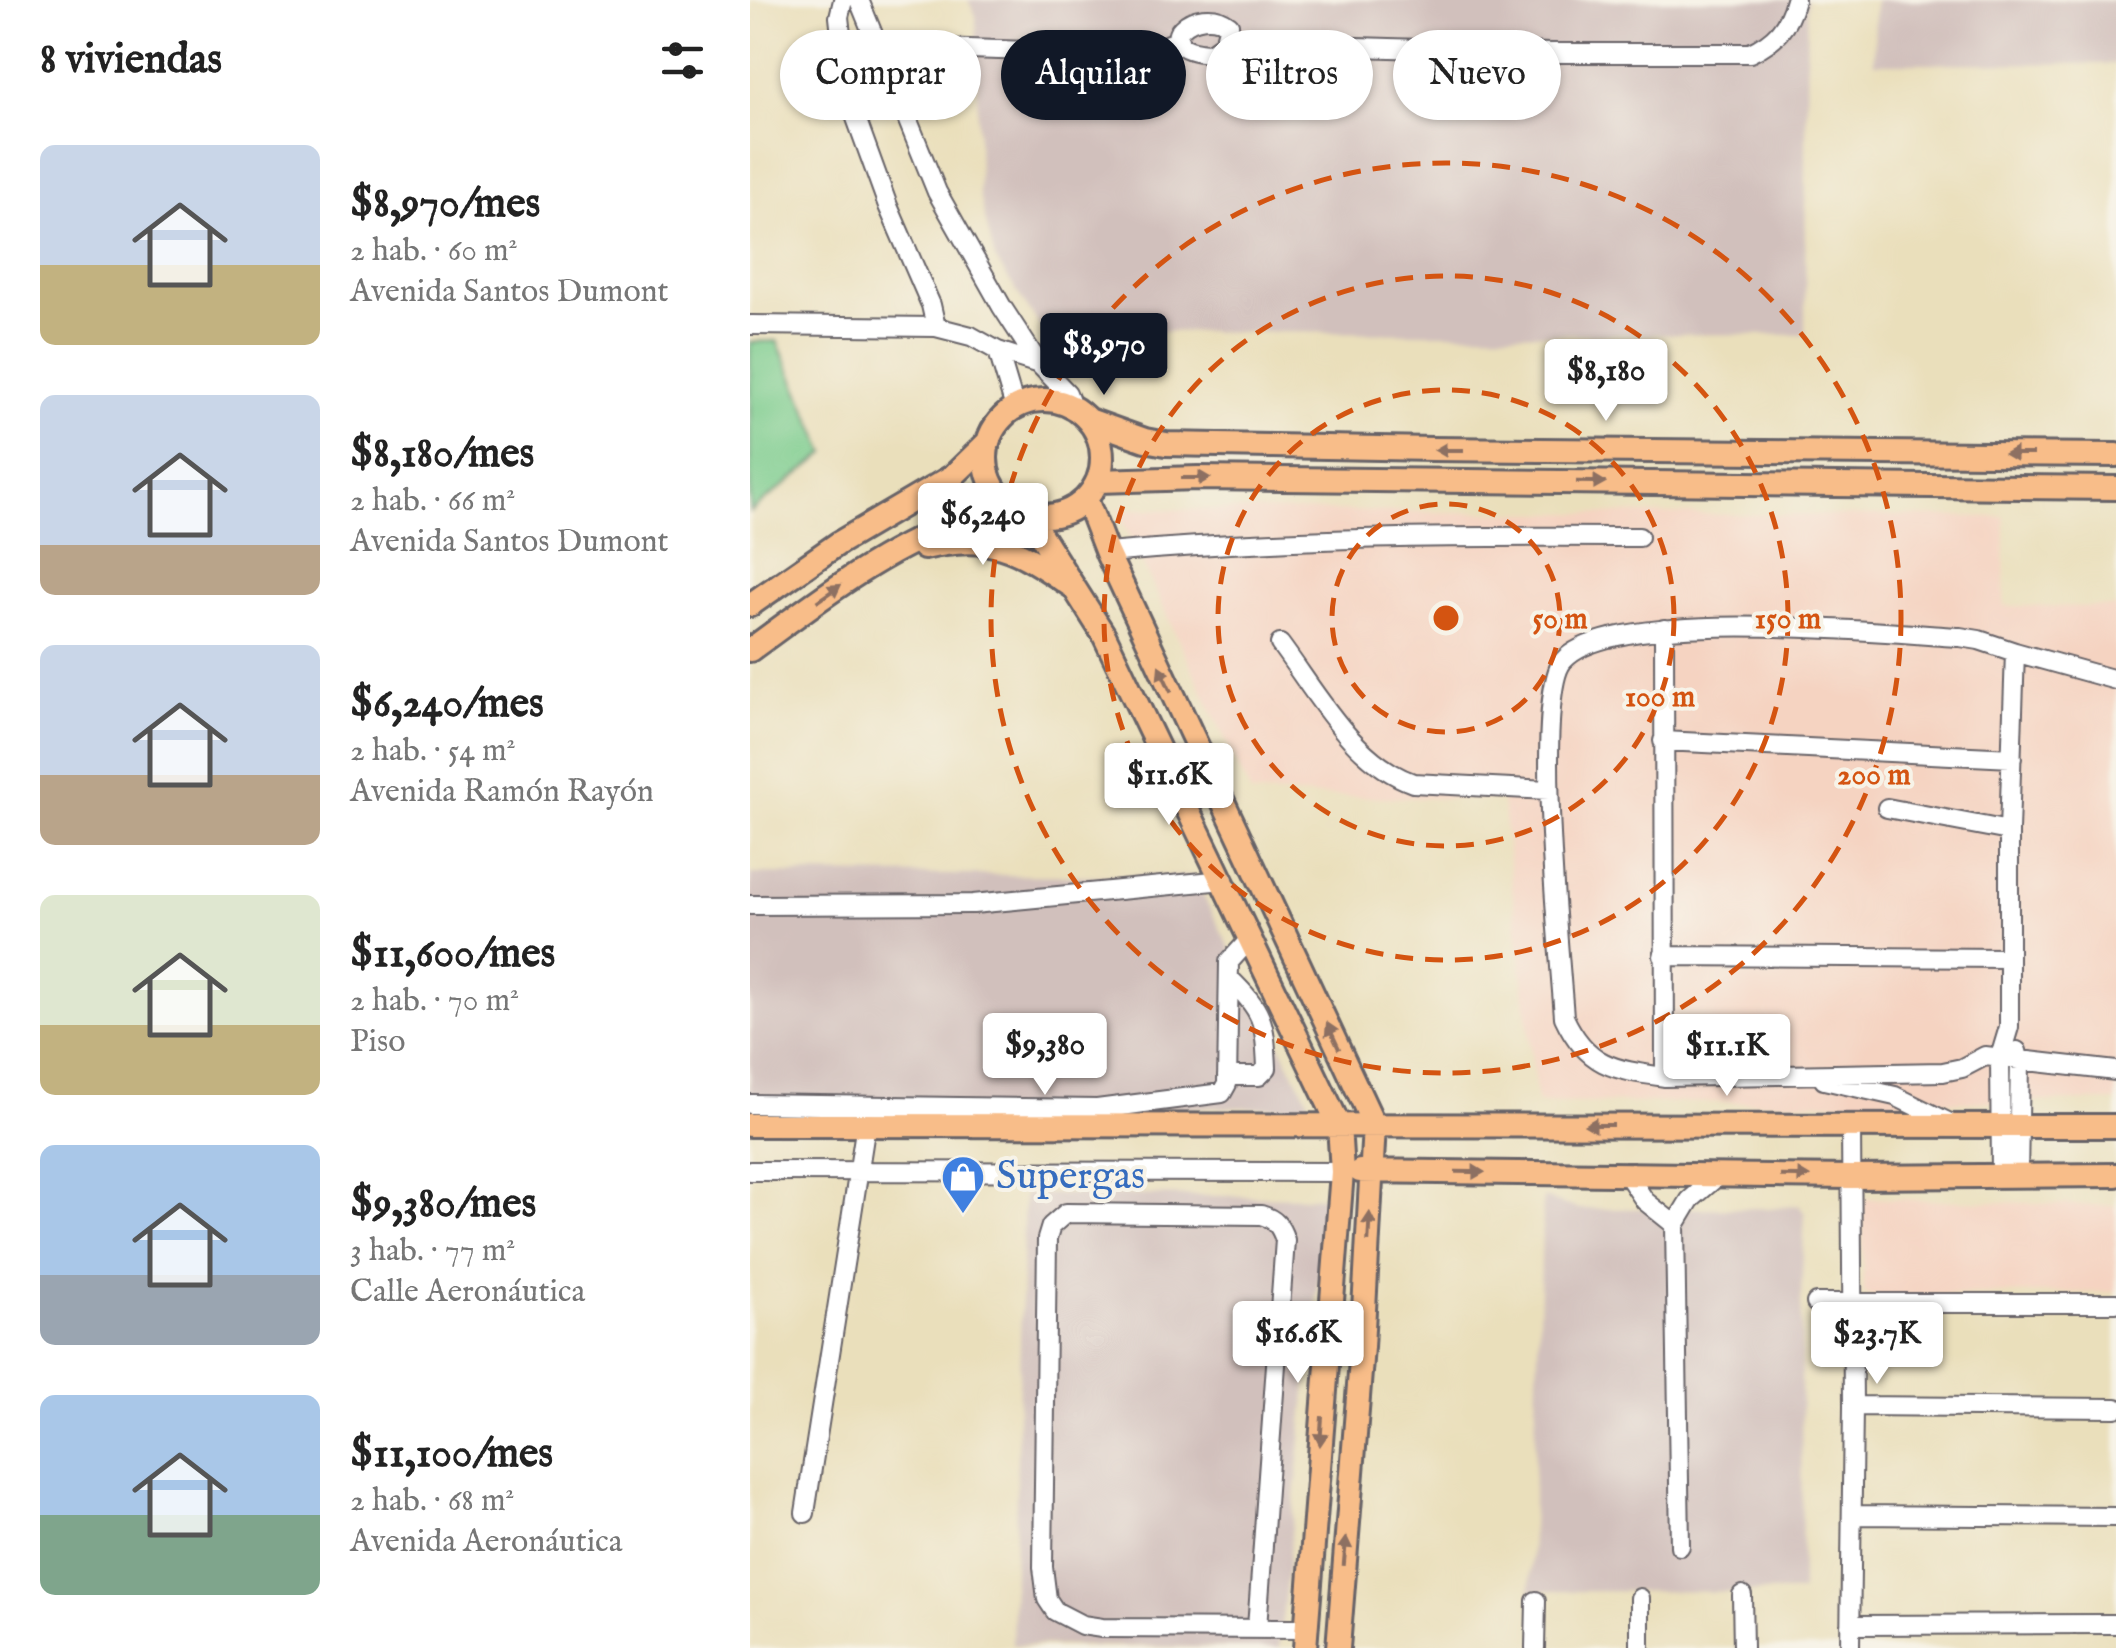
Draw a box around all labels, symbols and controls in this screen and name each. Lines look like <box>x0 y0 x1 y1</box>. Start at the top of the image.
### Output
chip: Comprar <box>780 30 981 120</box>
chip: Alquilar <box>1001 30 1186 120</box>
chip: Filtros <box>1206 30 1373 120</box>
chip: Nuevo <box>1393 30 1561 120</box>
icon: filters <box>655 33 710 88</box>
text: 8 viviendas <box>40 34 222 87</box>
text: $8,970/mes <box>350 178 540 231</box>
icon: home <box>120 185 240 305</box>
text: 2 hab. · 60 m² <box>350 231 518 272</box>
text: Avenida Santos Dumont <box>350 272 669 313</box>
pin: $8,970 <box>1023 313 1185 398</box>
text: $8,970 <box>1062 325 1146 366</box>
pin: $8,180 <box>1525 339 1687 424</box>
text: $8,180 <box>1567 351 1645 392</box>
text: $8,180/mes <box>350 428 534 481</box>
icon: home <box>120 435 240 555</box>
one-way arrow <box>1432 441 1464 457</box>
one-way arrow <box>2002 446 2034 462</box>
one-way arrow <box>1180 470 1212 486</box>
one-way arrow <box>1575 474 1607 490</box>
text: 2 hab. · 66 m² <box>350 481 515 522</box>
pin: $6,240 <box>902 483 1064 568</box>
text: $6,240 <box>940 495 1026 536</box>
text: Avenida Santos Dumont <box>350 522 669 563</box>
one-way arrow <box>816 584 843 603</box>
centre of rings <box>1428 600 1464 636</box>
text: 50 m <box>1532 601 1588 639</box>
text: 150 m <box>1755 601 1821 639</box>
one-way arrow <box>1157 664 1174 693</box>
text: $6,240/mes <box>350 678 544 731</box>
text: 100 m <box>1625 679 1695 717</box>
icon: home <box>120 685 240 805</box>
text: 2 hab. · 54 m² <box>350 731 516 772</box>
pin: $11.6K <box>1088 743 1250 828</box>
text: $11.6K <box>1126 755 1212 796</box>
text: 200 m <box>1837 757 1911 795</box>
text: Avenida Ramón Rayón <box>350 772 654 813</box>
text: $11,600/mes <box>350 928 555 981</box>
icon: home <box>120 935 240 1055</box>
text: 2 hab. · 70 m² <box>350 981 519 1022</box>
pin: $9,380 <box>964 1013 1126 1098</box>
pin: $11.1K <box>1646 1014 1808 1099</box>
one-way arrow <box>1324 1021 1341 1050</box>
text: Piso <box>350 1022 406 1063</box>
text: $9,380 <box>1005 1025 1085 1066</box>
text: $11.1K <box>1685 1026 1769 1067</box>
one-way arrow <box>1582 1117 1614 1133</box>
place label: Supergas <box>996 1152 1145 1203</box>
shop icon: Supergas <box>940 1154 986 1215</box>
one-way arrow <box>1455 1164 1487 1180</box>
one-way arrow <box>1780 1169 1812 1185</box>
text: $9,380/mes <box>350 1178 536 1231</box>
icon: home <box>120 1185 240 1305</box>
one-way arrow <box>1361 1210 1377 1242</box>
text: 3 hab. · 77 m² <box>350 1231 515 1272</box>
text: Calle Aeronáutica <box>350 1272 585 1313</box>
pin: $16.6K <box>1217 1301 1379 1386</box>
pin: $23.7K <box>1796 1302 1958 1387</box>
text: $16.6K <box>1255 1313 1341 1354</box>
text: $23.7K <box>1833 1314 1921 1355</box>
one-way arrow <box>1313 1416 1329 1448</box>
text: $11,100/mes <box>350 1428 553 1481</box>
icon: home <box>120 1435 240 1555</box>
text: 2 hab. · 68 m² <box>350 1481 515 1522</box>
text: Avenida Aeronáutica <box>350 1522 623 1563</box>
one-way arrow <box>1338 1534 1354 1566</box>

